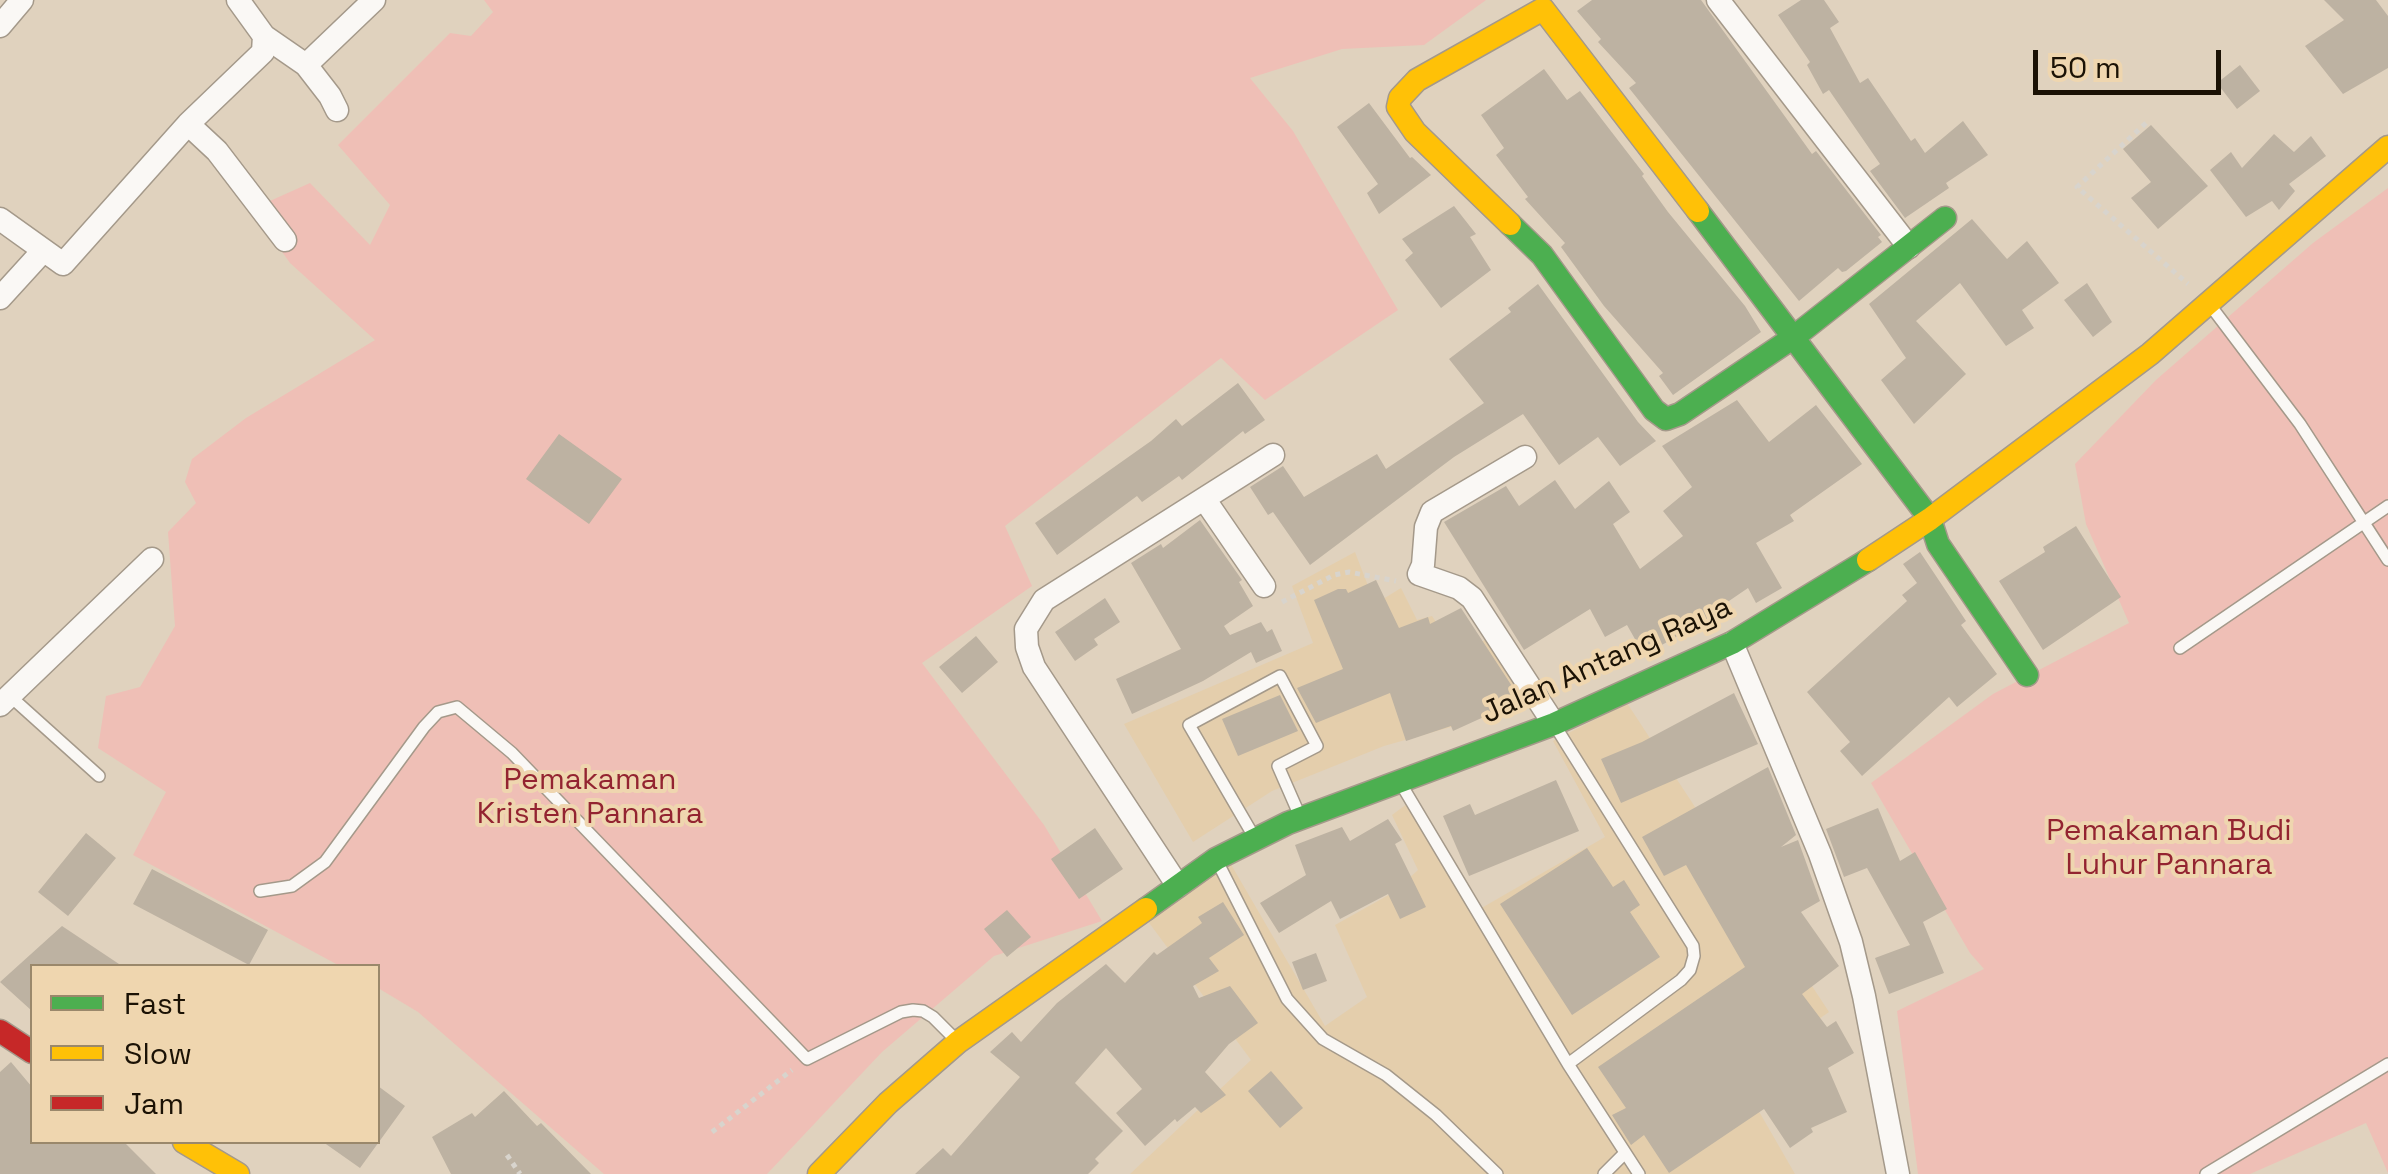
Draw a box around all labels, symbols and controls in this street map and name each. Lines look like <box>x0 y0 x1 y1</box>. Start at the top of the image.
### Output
scale bar <box>2038 30 2226 92</box>
text: 50 m <box>2050 48 2121 87</box>
street label: Jalan Antang Raya <box>1477 590 1737 732</box>
park label: Pemakaman Kristen Pannara <box>477 763 703 834</box>
park label: Pemakaman Budi Luhur Pannara <box>2046 814 2292 884</box>
legend <box>30 964 380 1144</box>
text: Fast <box>124 984 186 1023</box>
text: Slow <box>124 1034 192 1073</box>
text: Jam <box>124 1084 184 1123</box>

